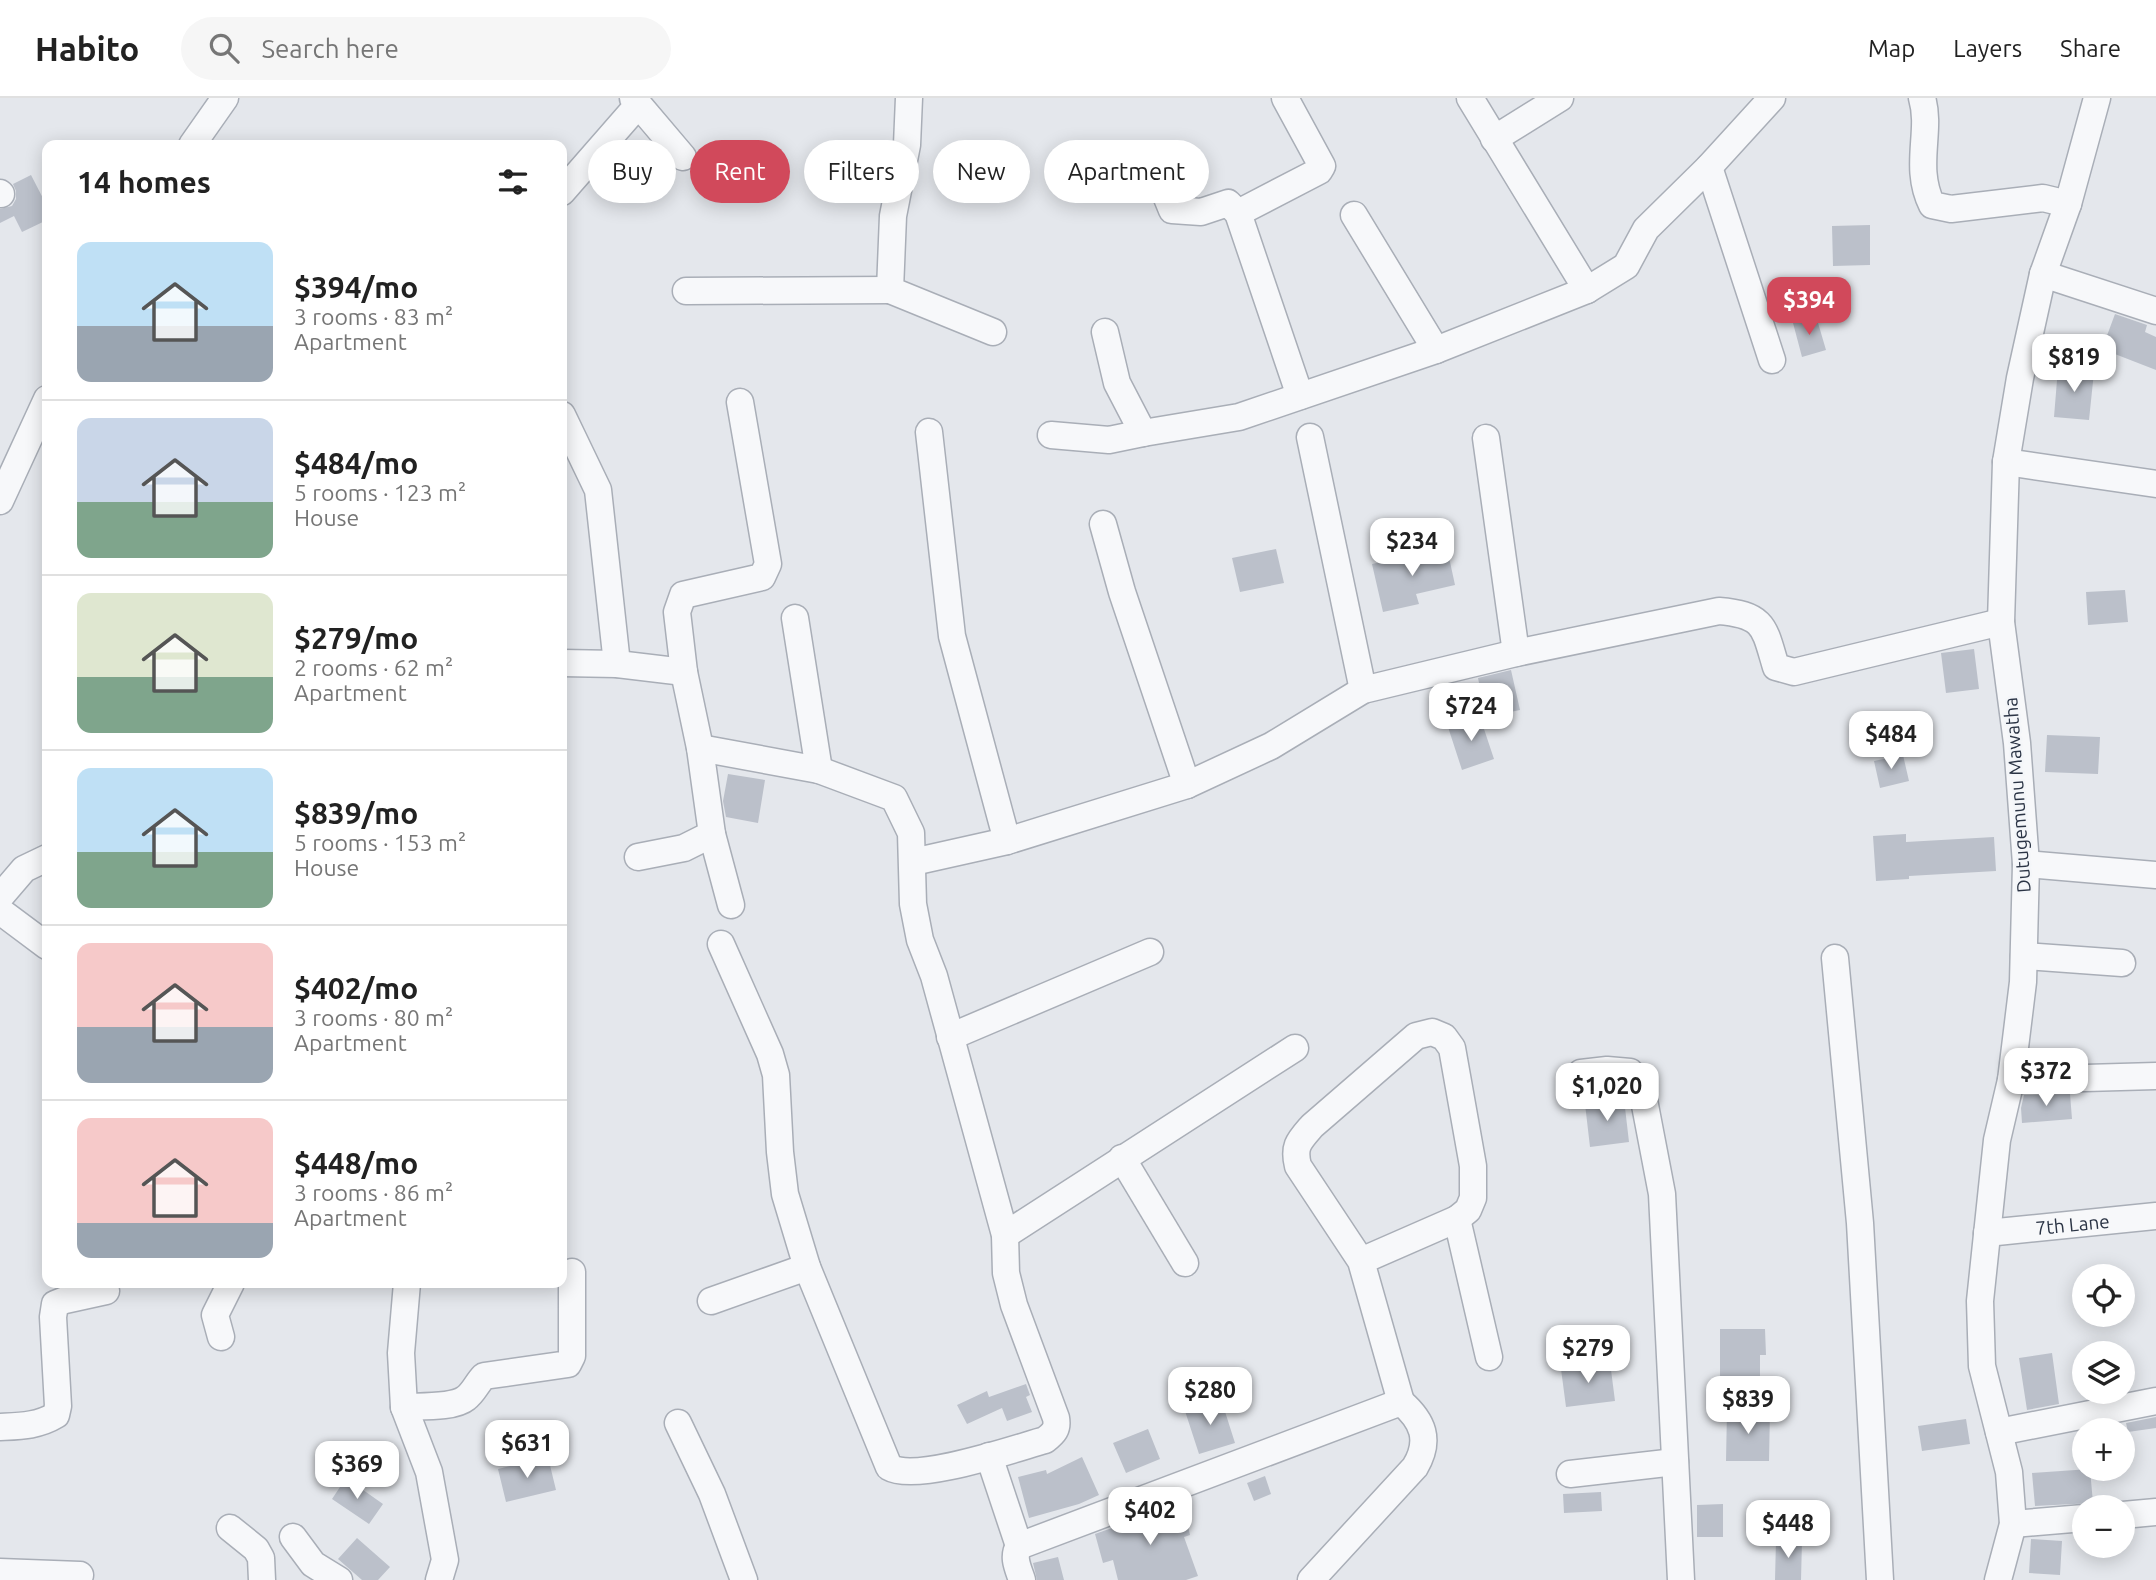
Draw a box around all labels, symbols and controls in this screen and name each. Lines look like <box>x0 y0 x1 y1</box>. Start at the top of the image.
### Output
search box <box>181 17 671 80</box>
icon: search <box>205 29 243 67</box>
text: Habito <box>35 30 139 67</box>
text: Search here <box>261 34 399 63</box>
text: Map <box>1868 35 1915 62</box>
text: Layers <box>1953 35 2022 62</box>
text: Share <box>2060 35 2121 62</box>
chip: Buy <box>588 140 676 203</box>
chip: Rent <box>690 140 790 203</box>
chip: Filters <box>804 140 919 203</box>
chip: New <box>933 140 1030 203</box>
chip: Apartment <box>1044 140 1209 203</box>
icon: filters <box>494 163 532 201</box>
text: 14 homes <box>77 165 211 199</box>
icon: home <box>133 270 217 354</box>
text: $394/mo <box>294 270 418 304</box>
pin: $394 <box>1768 278 1850 337</box>
text: $394 <box>1783 287 1835 312</box>
text: 3 rooms · 83 m² <box>294 304 453 329</box>
text: Apartment <box>294 329 407 354</box>
pin: $819 <box>2033 334 2115 394</box>
text: $819 <box>2048 344 2100 369</box>
icon: home <box>133 446 217 530</box>
text: $484/mo <box>294 446 418 480</box>
text: 5 rooms · 123 m² <box>294 480 466 505</box>
text: House <box>294 505 359 530</box>
pin: $234 <box>1371 518 1453 578</box>
text: $234 <box>1386 528 1438 553</box>
icon: home <box>133 621 217 705</box>
text: $279/mo <box>294 621 418 655</box>
text: 2 rooms · 62 m² <box>294 655 453 680</box>
text: Apartment <box>294 680 407 705</box>
pin: $724 <box>1430 684 1512 743</box>
text: $724 <box>1445 693 1497 718</box>
street label: Dutugemunu Mawatha <box>1999 696 2035 894</box>
pin: $484 <box>1850 712 1932 771</box>
text: $484 <box>1865 721 1917 746</box>
icon: home <box>133 796 217 880</box>
text: $839/mo <box>294 796 418 830</box>
text: 5 rooms · 153 m² <box>294 830 466 855</box>
text: House <box>294 855 359 880</box>
icon: home <box>133 971 217 1055</box>
text: $402/mo <box>294 971 418 1005</box>
text: 3 rooms · 80 m² <box>294 1005 453 1030</box>
text: Apartment <box>294 1030 407 1055</box>
pin: $372 <box>2005 1048 2087 1108</box>
text: $372 <box>2020 1058 2072 1083</box>
pin: $1,020 <box>1550 1063 1664 1123</box>
text: $1,020 <box>1572 1073 1642 1098</box>
icon: home <box>133 1146 217 1230</box>
text: $448/mo <box>294 1146 418 1180</box>
text: 3 rooms · 86 m² <box>294 1180 453 1205</box>
text: Apartment <box>294 1205 407 1230</box>
street label: 7th Lane <box>2035 1210 2111 1239</box>
map controls <box>2072 1264 2135 1558</box>
button: locate <box>2072 1264 2135 1327</box>
pin: $279 <box>1547 1326 1629 1385</box>
text: $279 <box>1562 1335 1614 1360</box>
button: layers <box>2072 1341 2135 1404</box>
pin: $280 <box>1169 1368 1251 1427</box>
pin: $839 <box>1707 1376 1789 1436</box>
text: $280 <box>1184 1377 1236 1402</box>
text: $839 <box>1722 1386 1774 1411</box>
button: + <box>2072 1418 2135 1481</box>
pin: $631 <box>486 1420 568 1480</box>
text: $631 <box>501 1430 553 1455</box>
pin: $369 <box>316 1442 398 1501</box>
text: $369 <box>331 1451 383 1476</box>
pin: $402 <box>1109 1488 1191 1547</box>
button: − <box>2072 1495 2135 1558</box>
text: $402 <box>1124 1497 1176 1522</box>
pin: $448 <box>1747 1500 1829 1560</box>
text: $448 <box>1762 1510 1814 1535</box>

